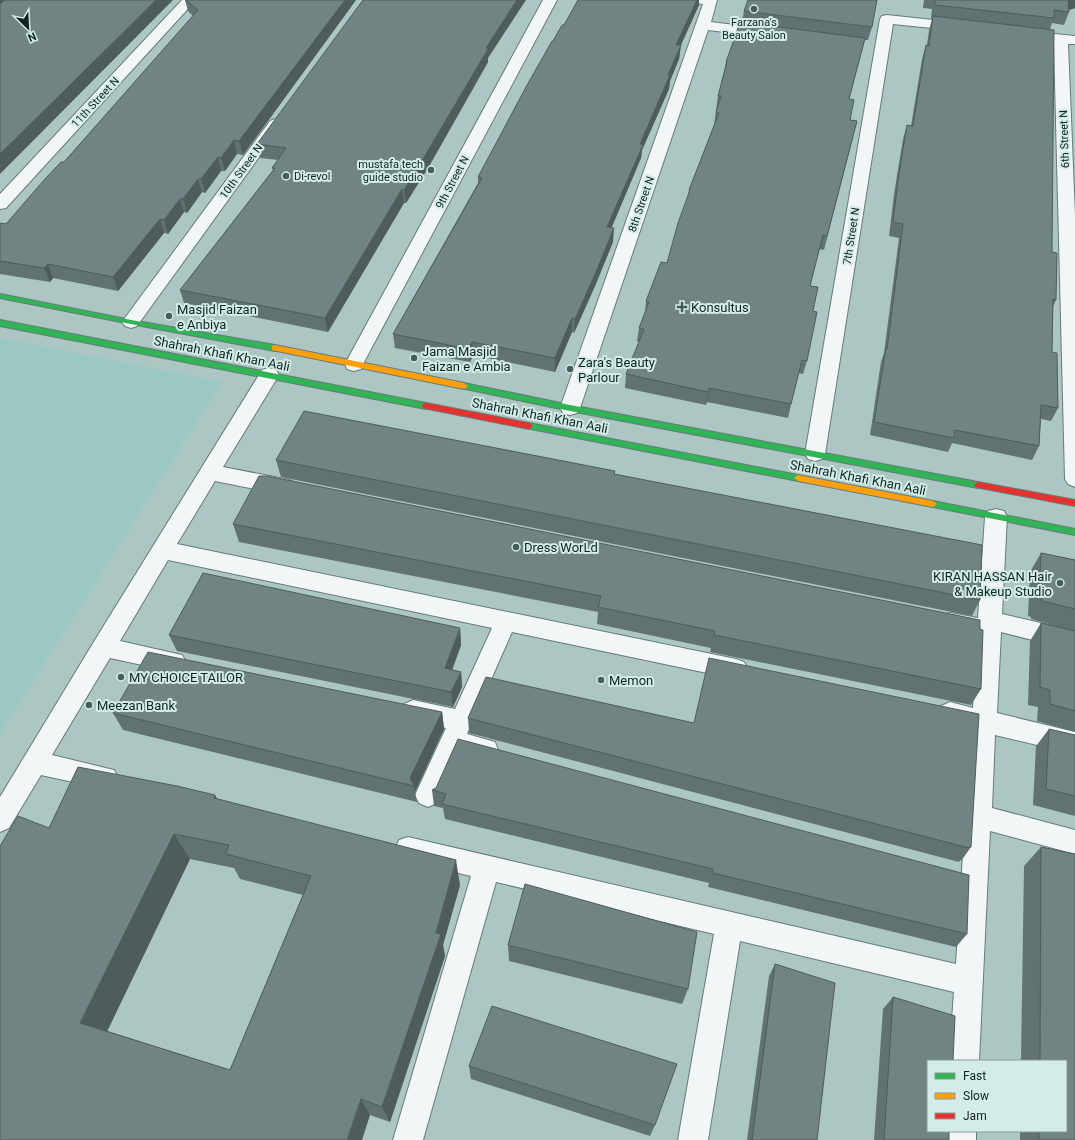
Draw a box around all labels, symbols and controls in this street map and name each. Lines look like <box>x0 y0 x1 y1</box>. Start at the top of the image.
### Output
marker: Farzana's Beauty Salon <box>749 4 759 14</box>
north arrow <box>8 8 48 48</box>
place label: Farzana's Beauty Salon <box>722 16 786 42</box>
text: N <box>25 29 38 44</box>
street label: 11th Street N <box>69 74 122 130</box>
street label: 6th Street N <box>1057 110 1072 168</box>
street label: 10th Street N <box>217 141 266 201</box>
street label: 9th Street N <box>433 154 472 211</box>
place label: mustafa tech guide studio <box>358 158 423 184</box>
marker: mustafa tech guide studio <box>426 165 436 175</box>
place label: Di-revol <box>294 170 331 183</box>
marker: Di-revol <box>281 171 291 181</box>
street label: 8th Street N <box>626 175 657 234</box>
street label: 7th Street N <box>841 206 862 266</box>
place label: Konsultus <box>691 300 749 315</box>
marker: Konsultus <box>676 301 688 313</box>
place label: Masjid Faizan e Anbiya <box>177 302 257 332</box>
marker: Masjid Faizan e Anbiya <box>164 311 174 321</box>
street label: Shahrah Khafi Khan Aali <box>153 333 291 374</box>
place label: Jama Masjid Faizan e Ambia <box>422 344 511 374</box>
marker: Jama Masjid Faizan e Ambia <box>409 353 419 363</box>
place label: Zara's Beauty Parlour <box>578 355 655 385</box>
marker: Zara's Beauty Parlour <box>565 364 575 374</box>
street label: Shahrah Khafi Khan Aali <box>471 395 609 436</box>
street label: Shahrah Khafi Khan Aali <box>789 457 927 498</box>
place label: Dress WorLd <box>524 540 598 555</box>
marker: Dress WorLd <box>511 542 521 552</box>
place label: KIRAN HASSAN Hair & Makeup Studio <box>933 569 1053 599</box>
marker: KIRAN HASSAN Hair & Makeup Studio <box>1055 578 1065 588</box>
place label: MY CHOICE TAILOR <box>129 670 243 685</box>
marker: MY CHOICE TAILOR <box>116 672 126 682</box>
place label: Memon <box>609 673 653 688</box>
marker: Memon <box>596 675 606 685</box>
place label: Meezan Bank <box>97 698 175 713</box>
marker: Meezan Bank <box>84 700 94 710</box>
legend <box>927 1060 1067 1132</box>
text: Fast <box>963 1069 986 1083</box>
text: Slow <box>963 1089 989 1103</box>
text: Jam <box>963 1109 987 1123</box>

